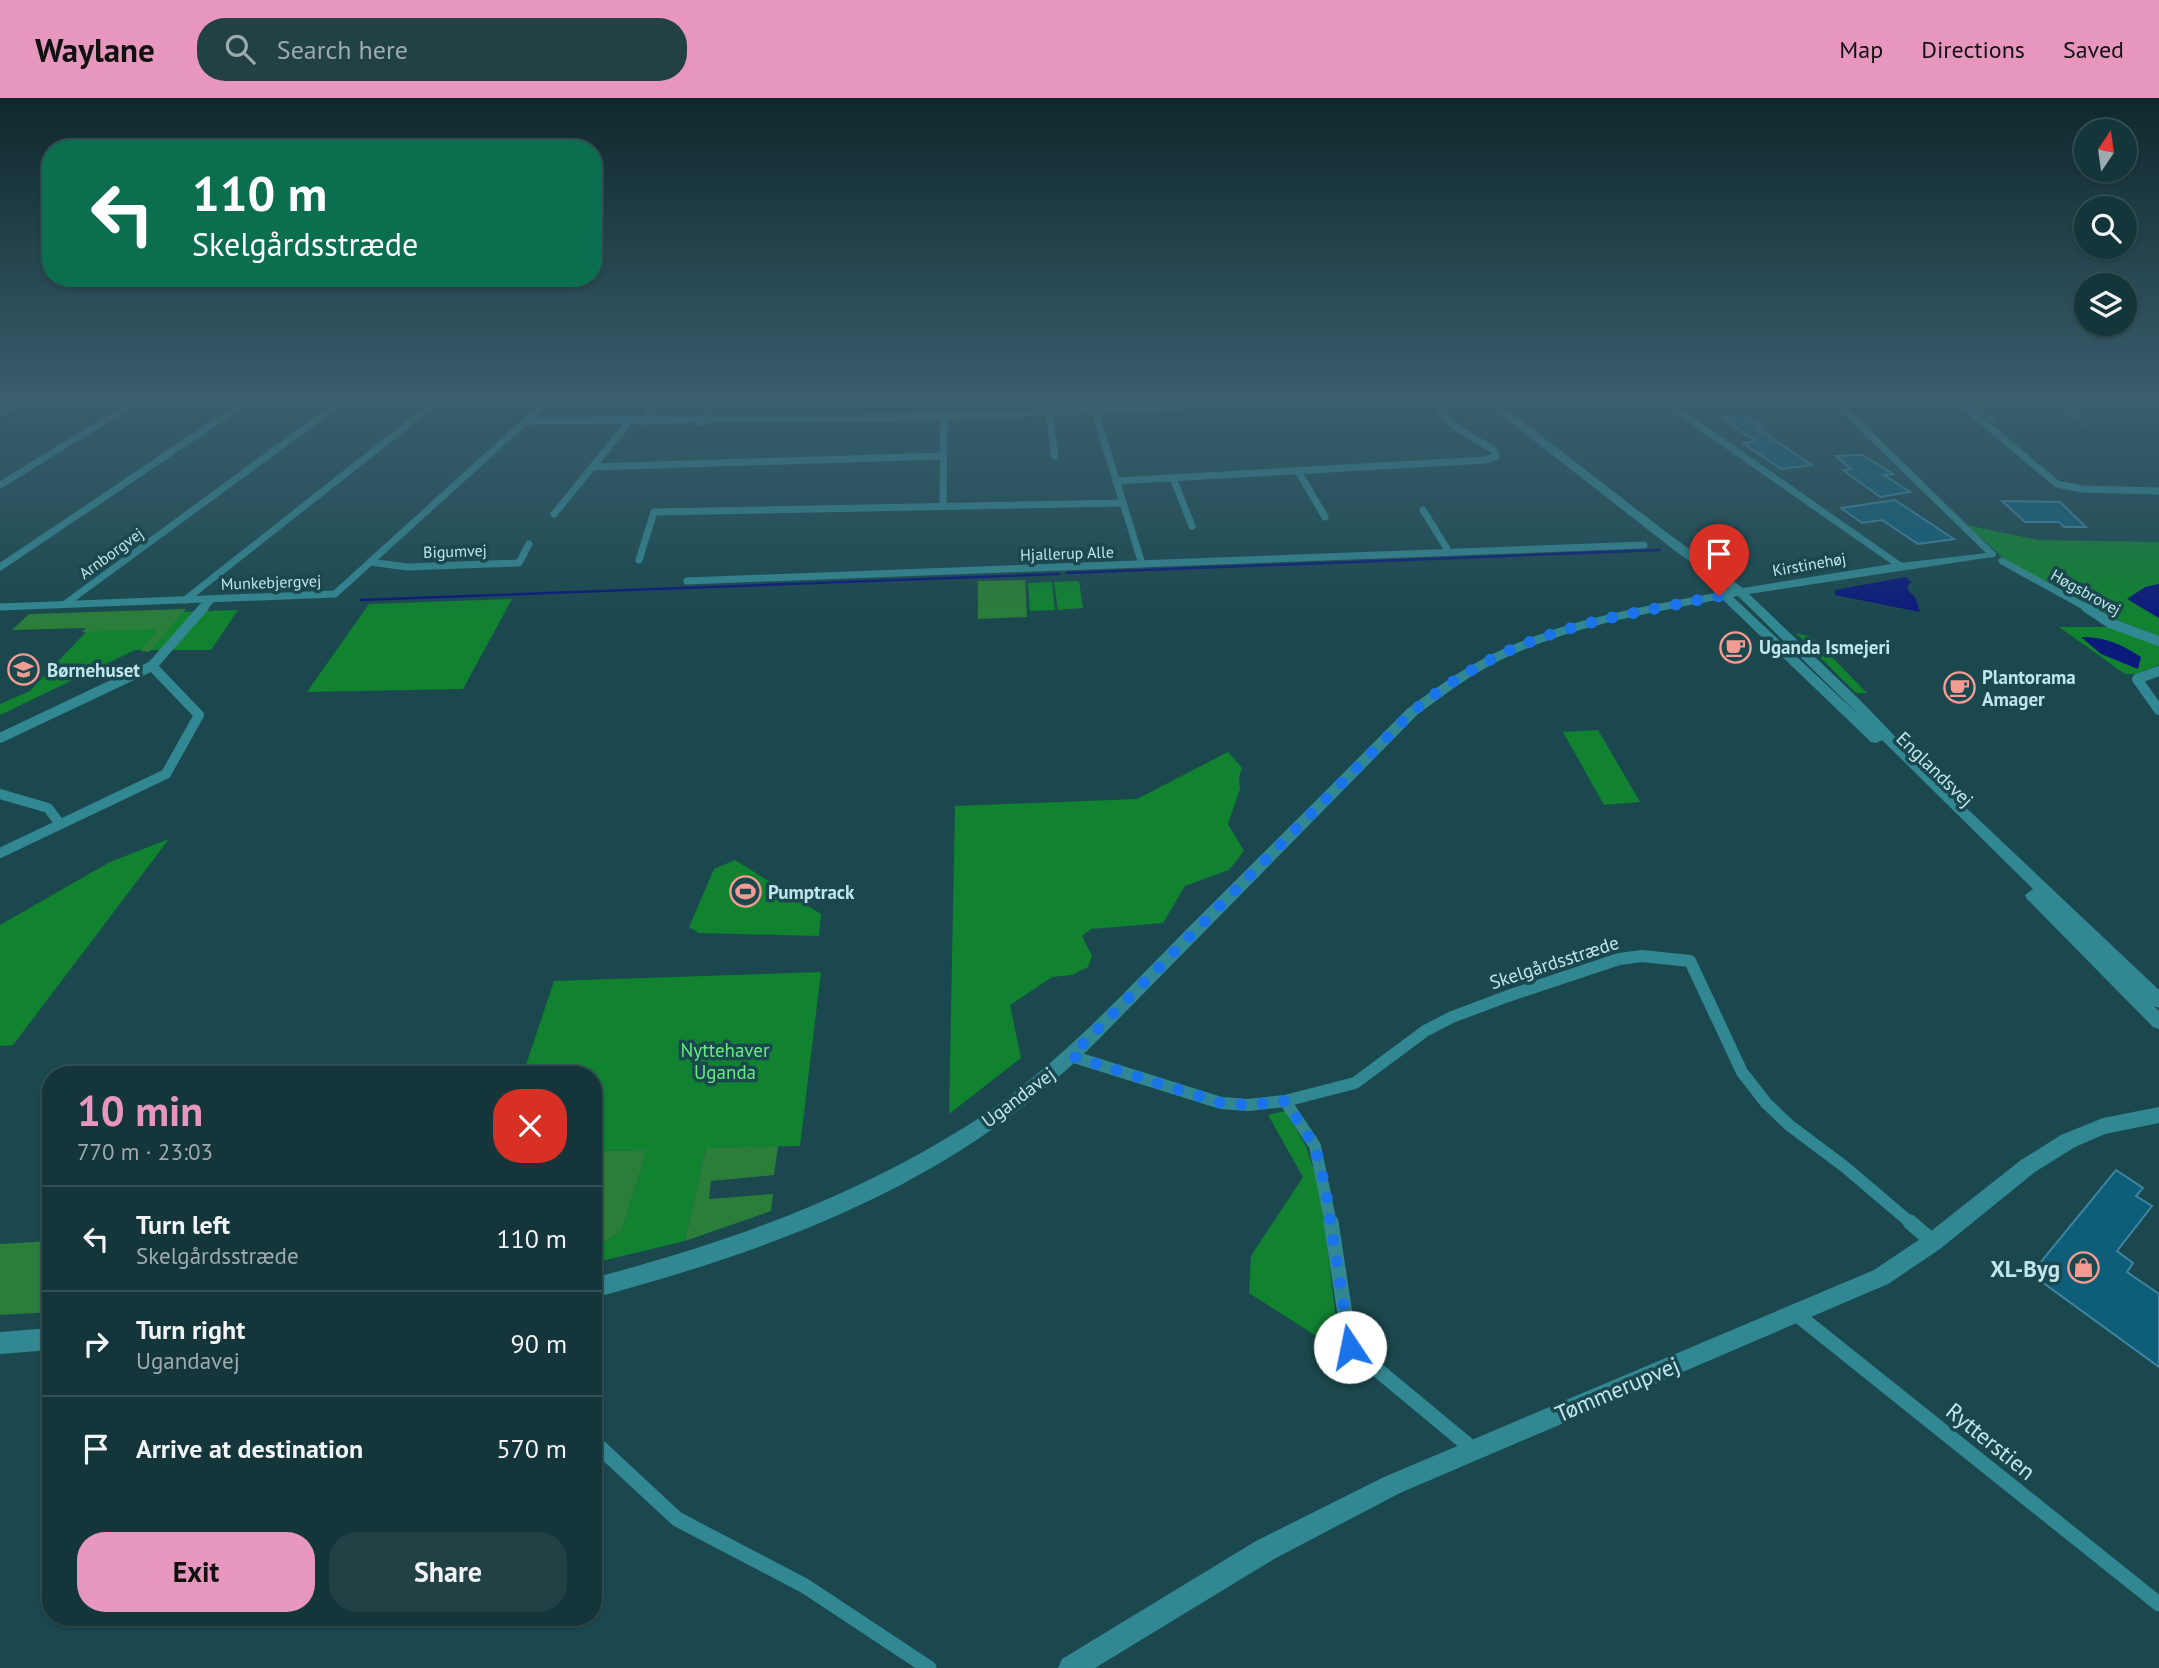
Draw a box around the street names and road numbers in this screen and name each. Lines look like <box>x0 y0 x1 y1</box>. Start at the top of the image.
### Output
street label: Arnborgvej <box>75 523 147 583</box>
street label: Bigumvej <box>423 540 487 562</box>
street label: Hjallerup Alle <box>1020 541 1114 565</box>
street label: Kirstinehøj <box>1771 548 1847 580</box>
street label: Høgsbrovej <box>2047 565 2125 619</box>
street label: Munkebjergvej <box>220 570 322 594</box>
street label: Englandsvej <box>1891 726 1979 812</box>
street label: Skelgårdsstræde <box>1486 930 1622 994</box>
street label: Ugandavej <box>977 1062 1059 1132</box>
street label: Tømmerupvej <box>1550 1350 1684 1428</box>
street label: Rytterstien <box>1941 1396 2041 1486</box>

